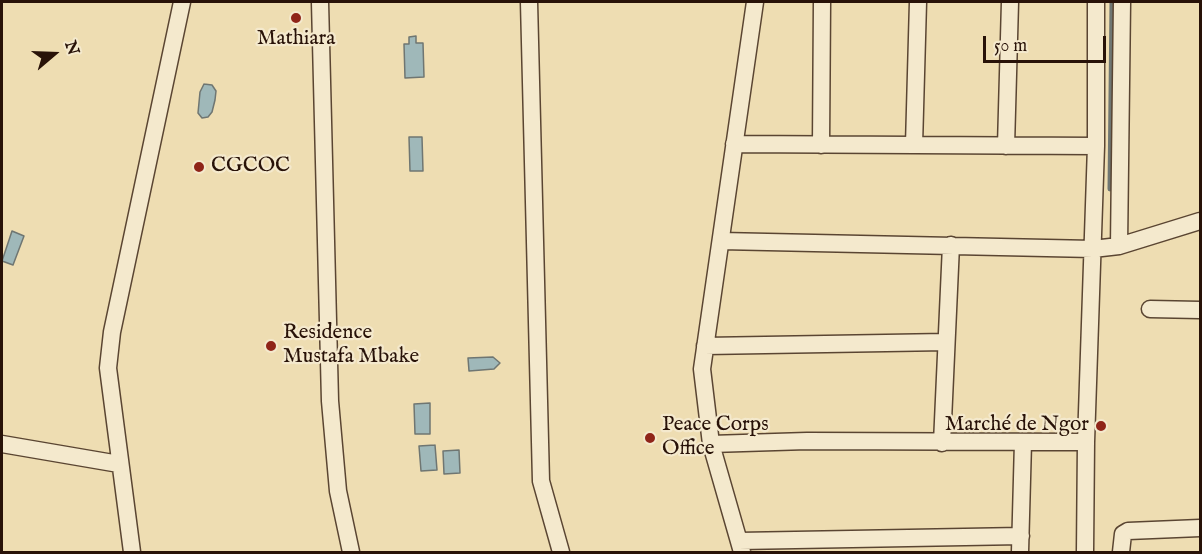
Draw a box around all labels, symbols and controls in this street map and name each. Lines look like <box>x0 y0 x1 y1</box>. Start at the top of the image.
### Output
marker: Mathiara <box>289 11 303 25</box>
north arrow <box>24 24 84 84</box>
scale bar <box>986 24 1109 62</box>
place label: Mathiara <box>257 27 335 53</box>
text: 50 m <box>994 35 1027 58</box>
text: N <box>59 38 83 58</box>
place label: CGCOC <box>211 154 290 180</box>
marker: CGCOC <box>192 160 206 174</box>
place label: Residence Mustafa Mbake <box>283 321 419 371</box>
marker: Residence Mustafa Mbake <box>264 339 278 353</box>
place label: Peace Corps Office <box>662 413 769 463</box>
place label: Marché de Ngor <box>945 413 1089 439</box>
marker: Marché de Ngor <box>1094 419 1108 433</box>
marker: Peace Corps Office <box>643 431 657 445</box>

